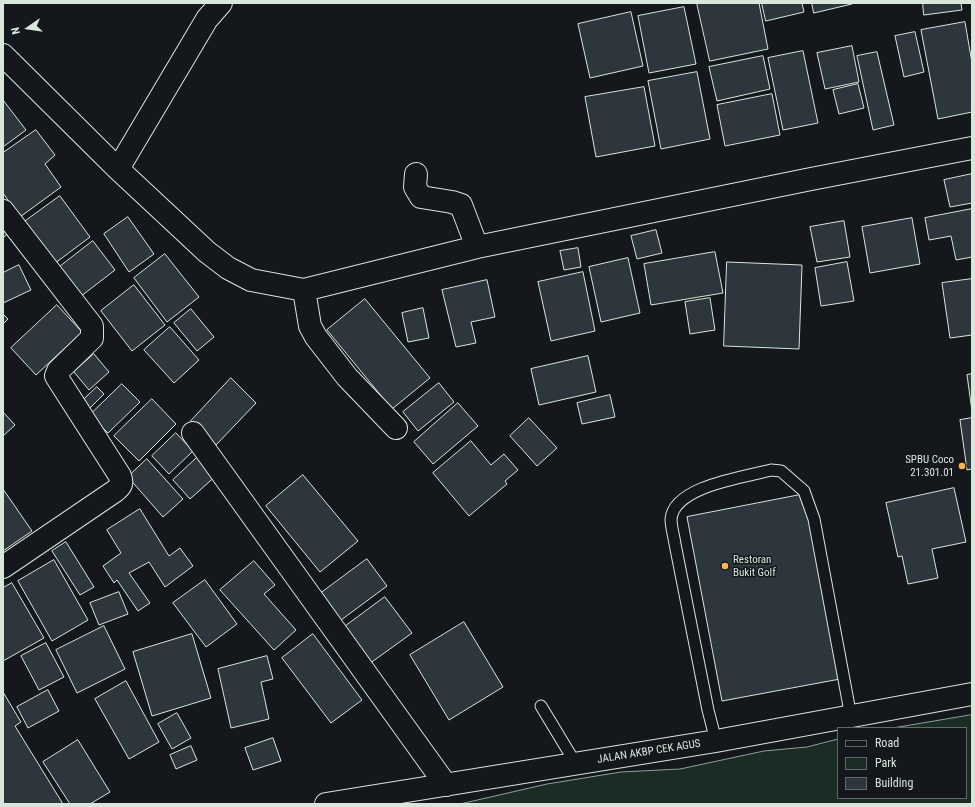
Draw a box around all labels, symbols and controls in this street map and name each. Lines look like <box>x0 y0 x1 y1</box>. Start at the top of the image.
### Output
north arrow <box>8 8 48 48</box>
text: N <box>9 26 23 36</box>
place label: SPBU Coco 21.301.01 <box>905 453 954 479</box>
marker: SPBU Coco 21.301.01 <box>957 461 967 471</box>
place label: Restoran Bukit Golf <box>733 553 776 579</box>
marker: Restoran Bukit Golf <box>720 561 730 571</box>
legend <box>837 727 967 799</box>
text: Road <box>875 736 899 750</box>
street label: JALAN AKBP CEK AGUS <box>596 737 702 767</box>
text: Park <box>875 756 896 770</box>
text: Building <box>875 776 913 790</box>

